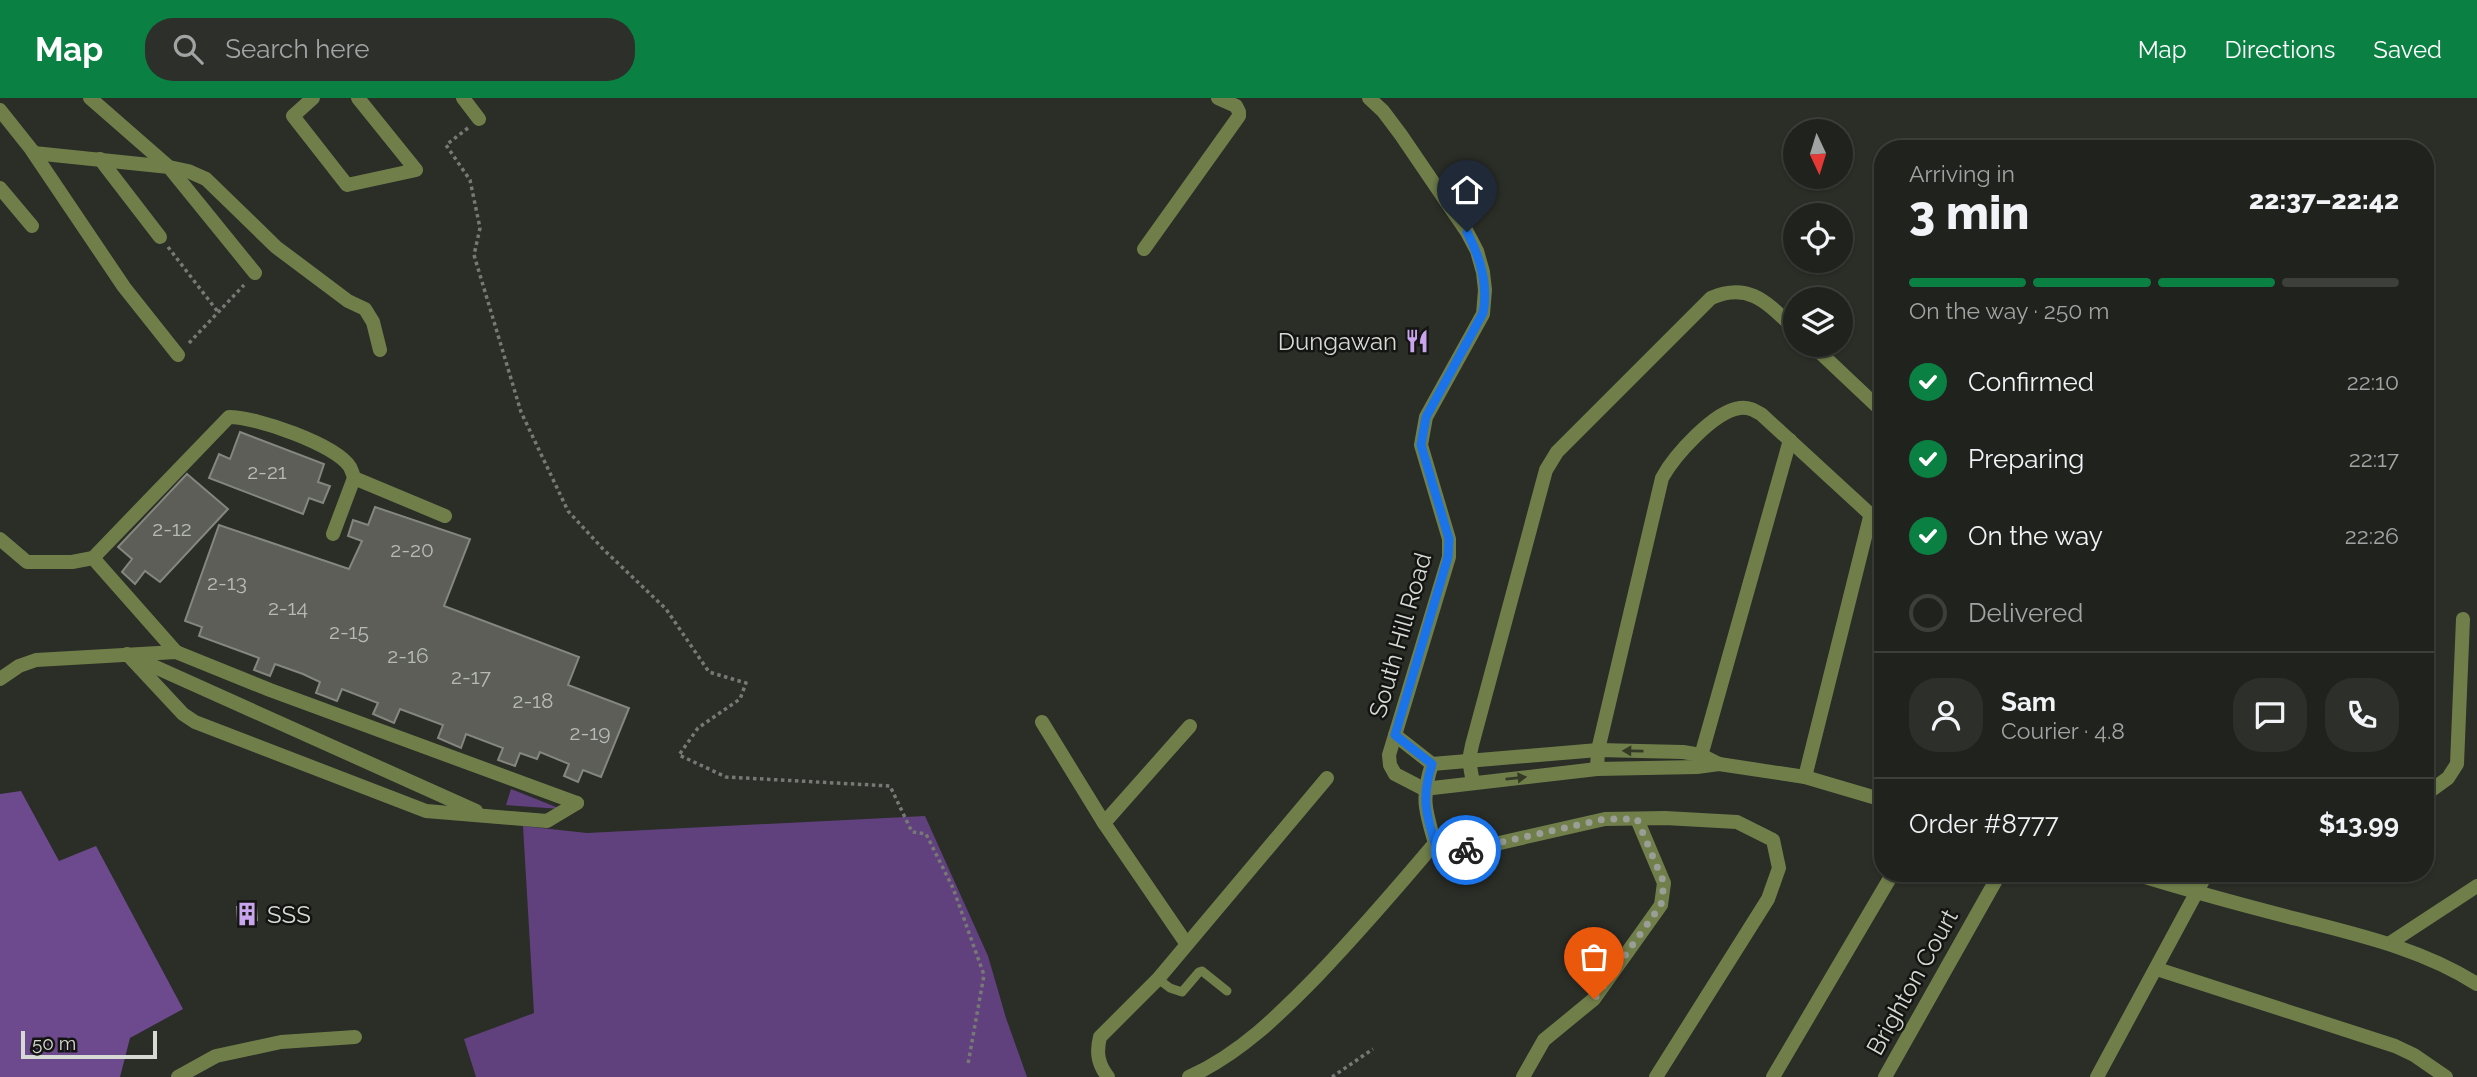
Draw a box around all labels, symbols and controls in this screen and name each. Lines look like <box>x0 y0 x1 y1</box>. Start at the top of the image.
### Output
search box <box>145 18 635 81</box>
text: Map <box>35 30 103 69</box>
icon: search <box>169 30 207 68</box>
text: Search here <box>225 34 370 64</box>
text: Map <box>2138 35 2187 64</box>
text: Directions <box>2225 35 2335 64</box>
text: Saved <box>2373 35 2442 64</box>
north arrow <box>1783 119 1853 189</box>
map controls <box>1783 119 1853 357</box>
pin <box>1437 160 1497 232</box>
text: Arriving in <box>1909 160 2015 187</box>
icon: home <box>1448 171 1486 209</box>
text: 22:37–22:42 <box>2249 185 2399 215</box>
text: 3 min <box>1909 186 2029 240</box>
button: locate <box>1783 203 1853 273</box>
button: layers <box>1783 287 1853 357</box>
text: On the way · 250 m <box>1909 297 2109 324</box>
place label: Dungawan <box>1278 327 1397 356</box>
restaurant icon: Dungawan <box>1403 327 1431 355</box>
icon: check <box>1909 363 1947 401</box>
text: Confirmed <box>1968 367 2094 397</box>
text: 22:10 <box>2347 368 2399 395</box>
icon: check <box>1909 440 1947 478</box>
text: Preparing <box>1968 444 2084 474</box>
text: 22:17 <box>2349 445 2399 472</box>
house number: 2-21 <box>247 459 287 484</box>
house number: 2-12 <box>152 516 192 541</box>
icon: check <box>1909 517 1947 555</box>
text: On the way <box>1968 521 2103 551</box>
text: 22:26 <box>2345 522 2399 549</box>
house number: 2-20 <box>390 537 434 562</box>
street label: South Hill Road <box>1363 549 1437 721</box>
house number: 2-13 <box>207 570 247 595</box>
house number: 2-14 <box>268 595 308 620</box>
text: Delivered <box>1968 598 2083 628</box>
house number: 2-15 <box>329 619 369 644</box>
house number: 2-16 <box>387 643 429 668</box>
house number: 2-17 <box>451 664 492 689</box>
button: person <box>1909 678 1983 752</box>
button: chat <box>2233 678 2307 752</box>
button: phone <box>2325 678 2399 752</box>
text: Sam <box>2001 687 2056 717</box>
house number: 2-18 <box>512 688 554 713</box>
text: Courier · 4.8 <box>2001 717 2125 744</box>
house number: 2-19 <box>570 720 610 745</box>
one-way arrow <box>1622 745 1644 756</box>
one-way arrow <box>1505 772 1527 783</box>
text: Order #8777 <box>1909 809 2059 839</box>
text: $13.99 <box>2319 809 2399 839</box>
courier <box>1431 815 1501 885</box>
icon: bike <box>1447 831 1485 869</box>
building icon: SSS <box>233 900 261 928</box>
place label: SSS <box>267 900 311 929</box>
street label: Brighton Court <box>1860 904 1964 1060</box>
pin <box>1564 927 1624 999</box>
icon: bag <box>1575 938 1613 976</box>
scale bar <box>21 1028 158 1060</box>
text: 50 m <box>32 1032 76 1054</box>

